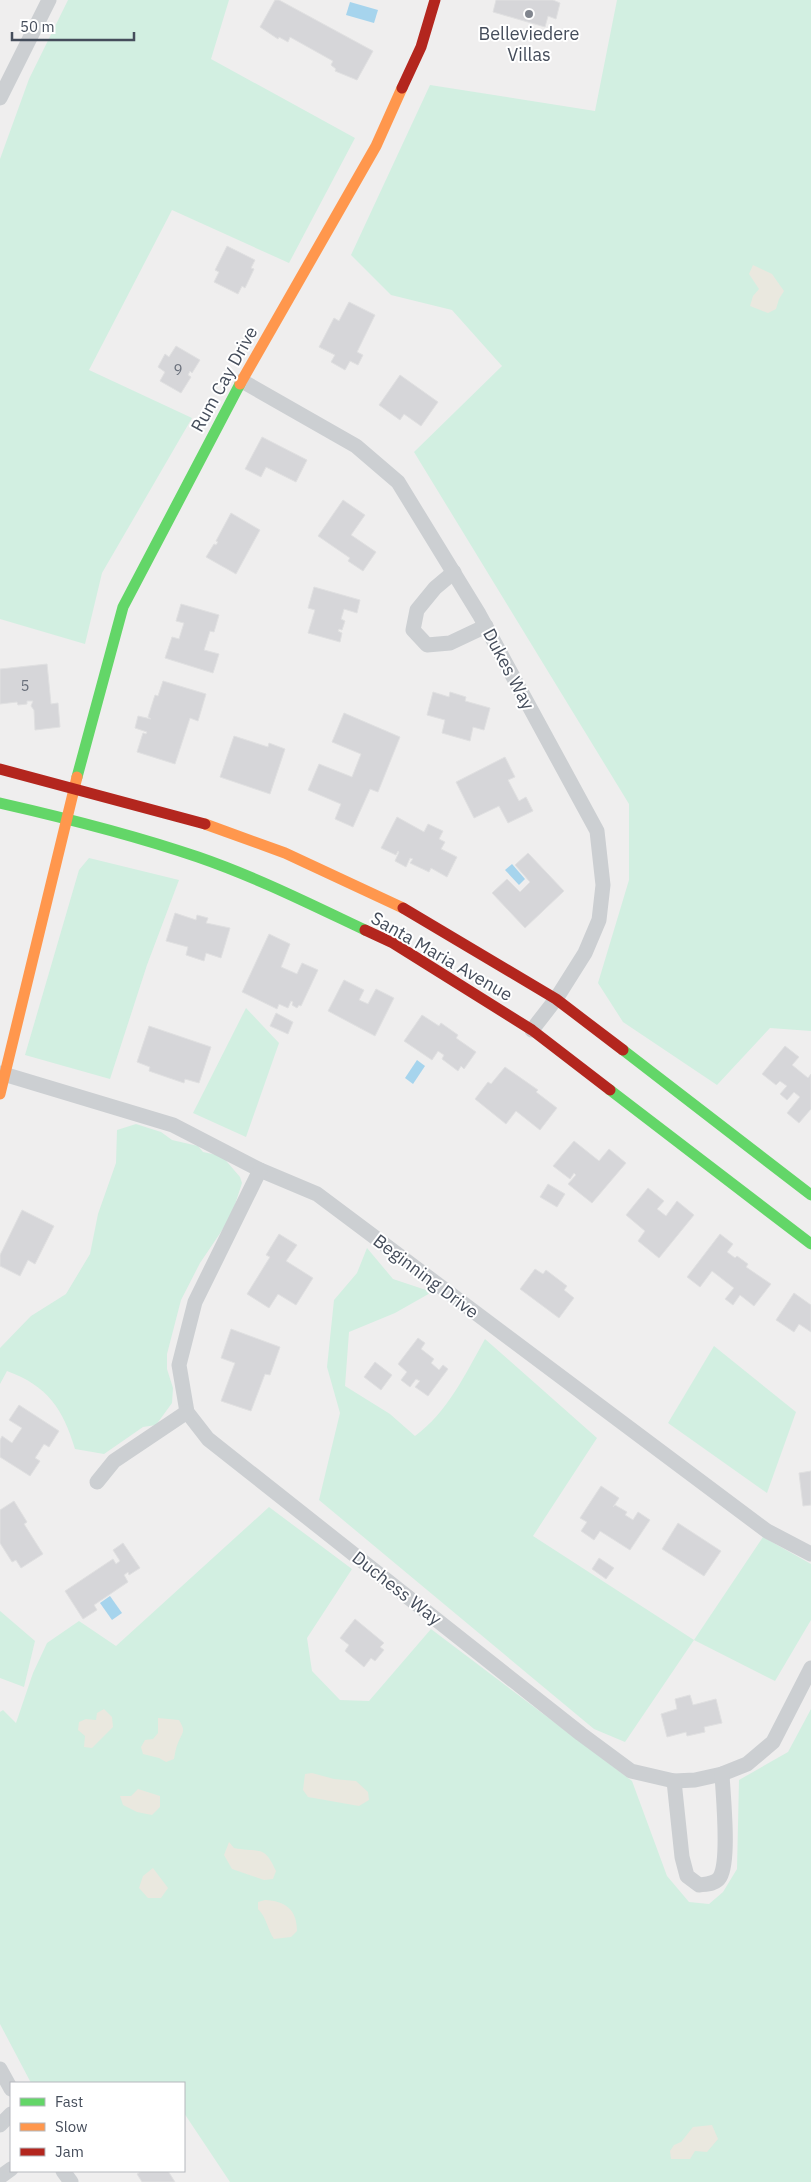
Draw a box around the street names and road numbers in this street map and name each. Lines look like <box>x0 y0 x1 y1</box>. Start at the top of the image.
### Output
street label: Rum Cay Drive <box>185 322 263 436</box>
street label: Dukes Way <box>478 624 540 714</box>
street label: Santa Maria Avenue <box>367 906 517 1006</box>
street label: Beginning Drive <box>369 1229 483 1323</box>
street label: Duchess Way <box>348 1546 446 1630</box>

